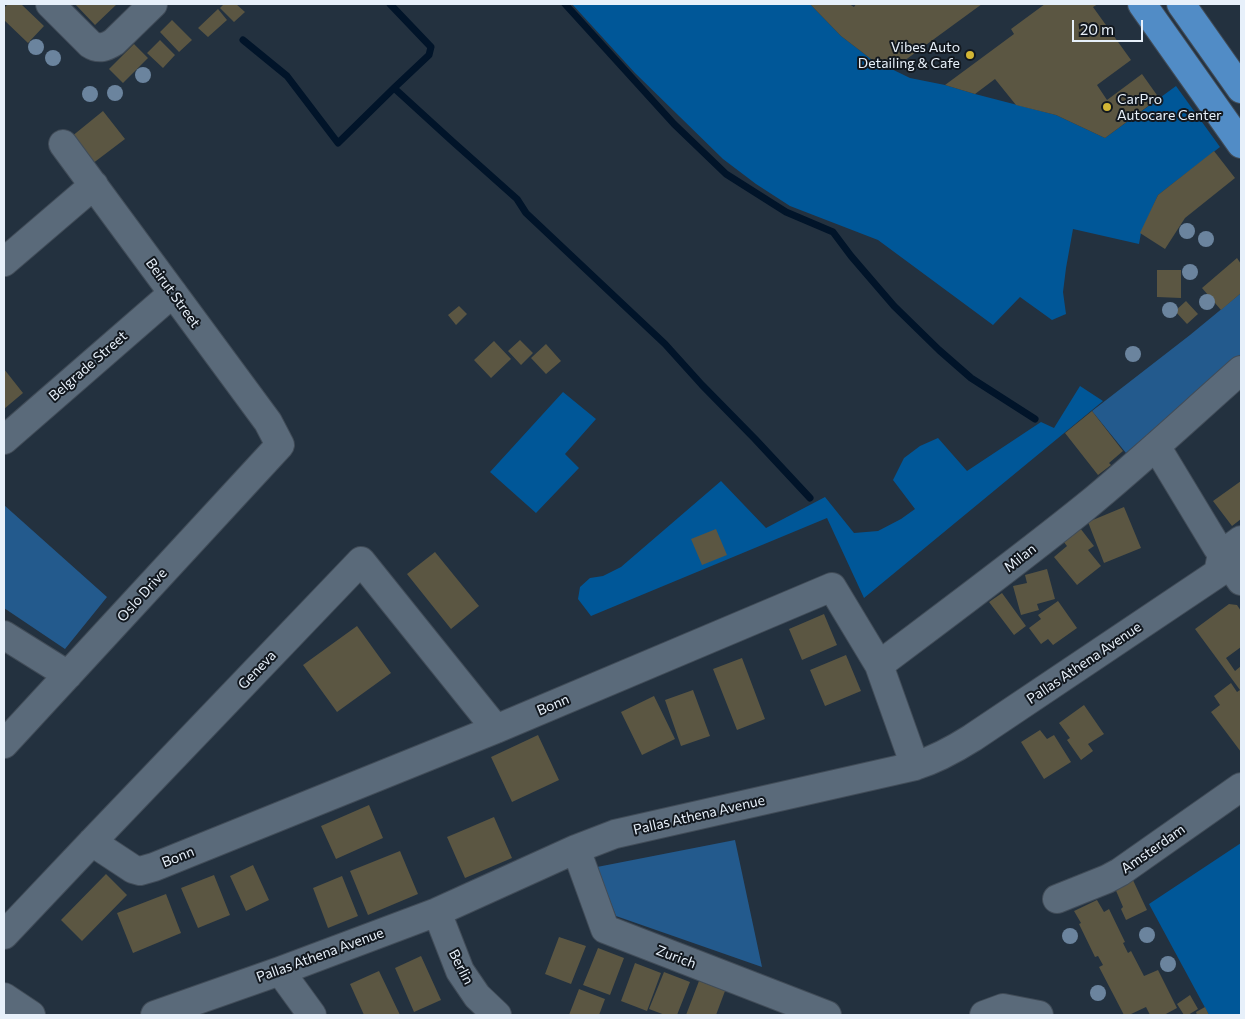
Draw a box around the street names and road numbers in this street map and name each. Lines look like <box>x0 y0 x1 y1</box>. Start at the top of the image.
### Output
street label: Beirut Street <box>142 255 204 331</box>
street label: Belgrade Street <box>45 327 131 405</box>
street label: Milan <box>1001 540 1039 576</box>
street label: Oslo Drive <box>114 565 170 625</box>
street label: Pallas Athena Avenue <box>1024 618 1144 708</box>
street label: Geneva <box>235 647 279 693</box>
street label: Bonn <box>534 691 572 719</box>
street label: Pallas Athena Avenue <box>632 792 766 838</box>
street label: Amsterdam <box>1118 821 1188 877</box>
street label: Bonn <box>159 843 197 871</box>
street label: Pallas Athena Avenue <box>254 924 386 986</box>
street label: Zurich <box>654 942 698 972</box>
street label: Berlin <box>445 947 477 987</box>

